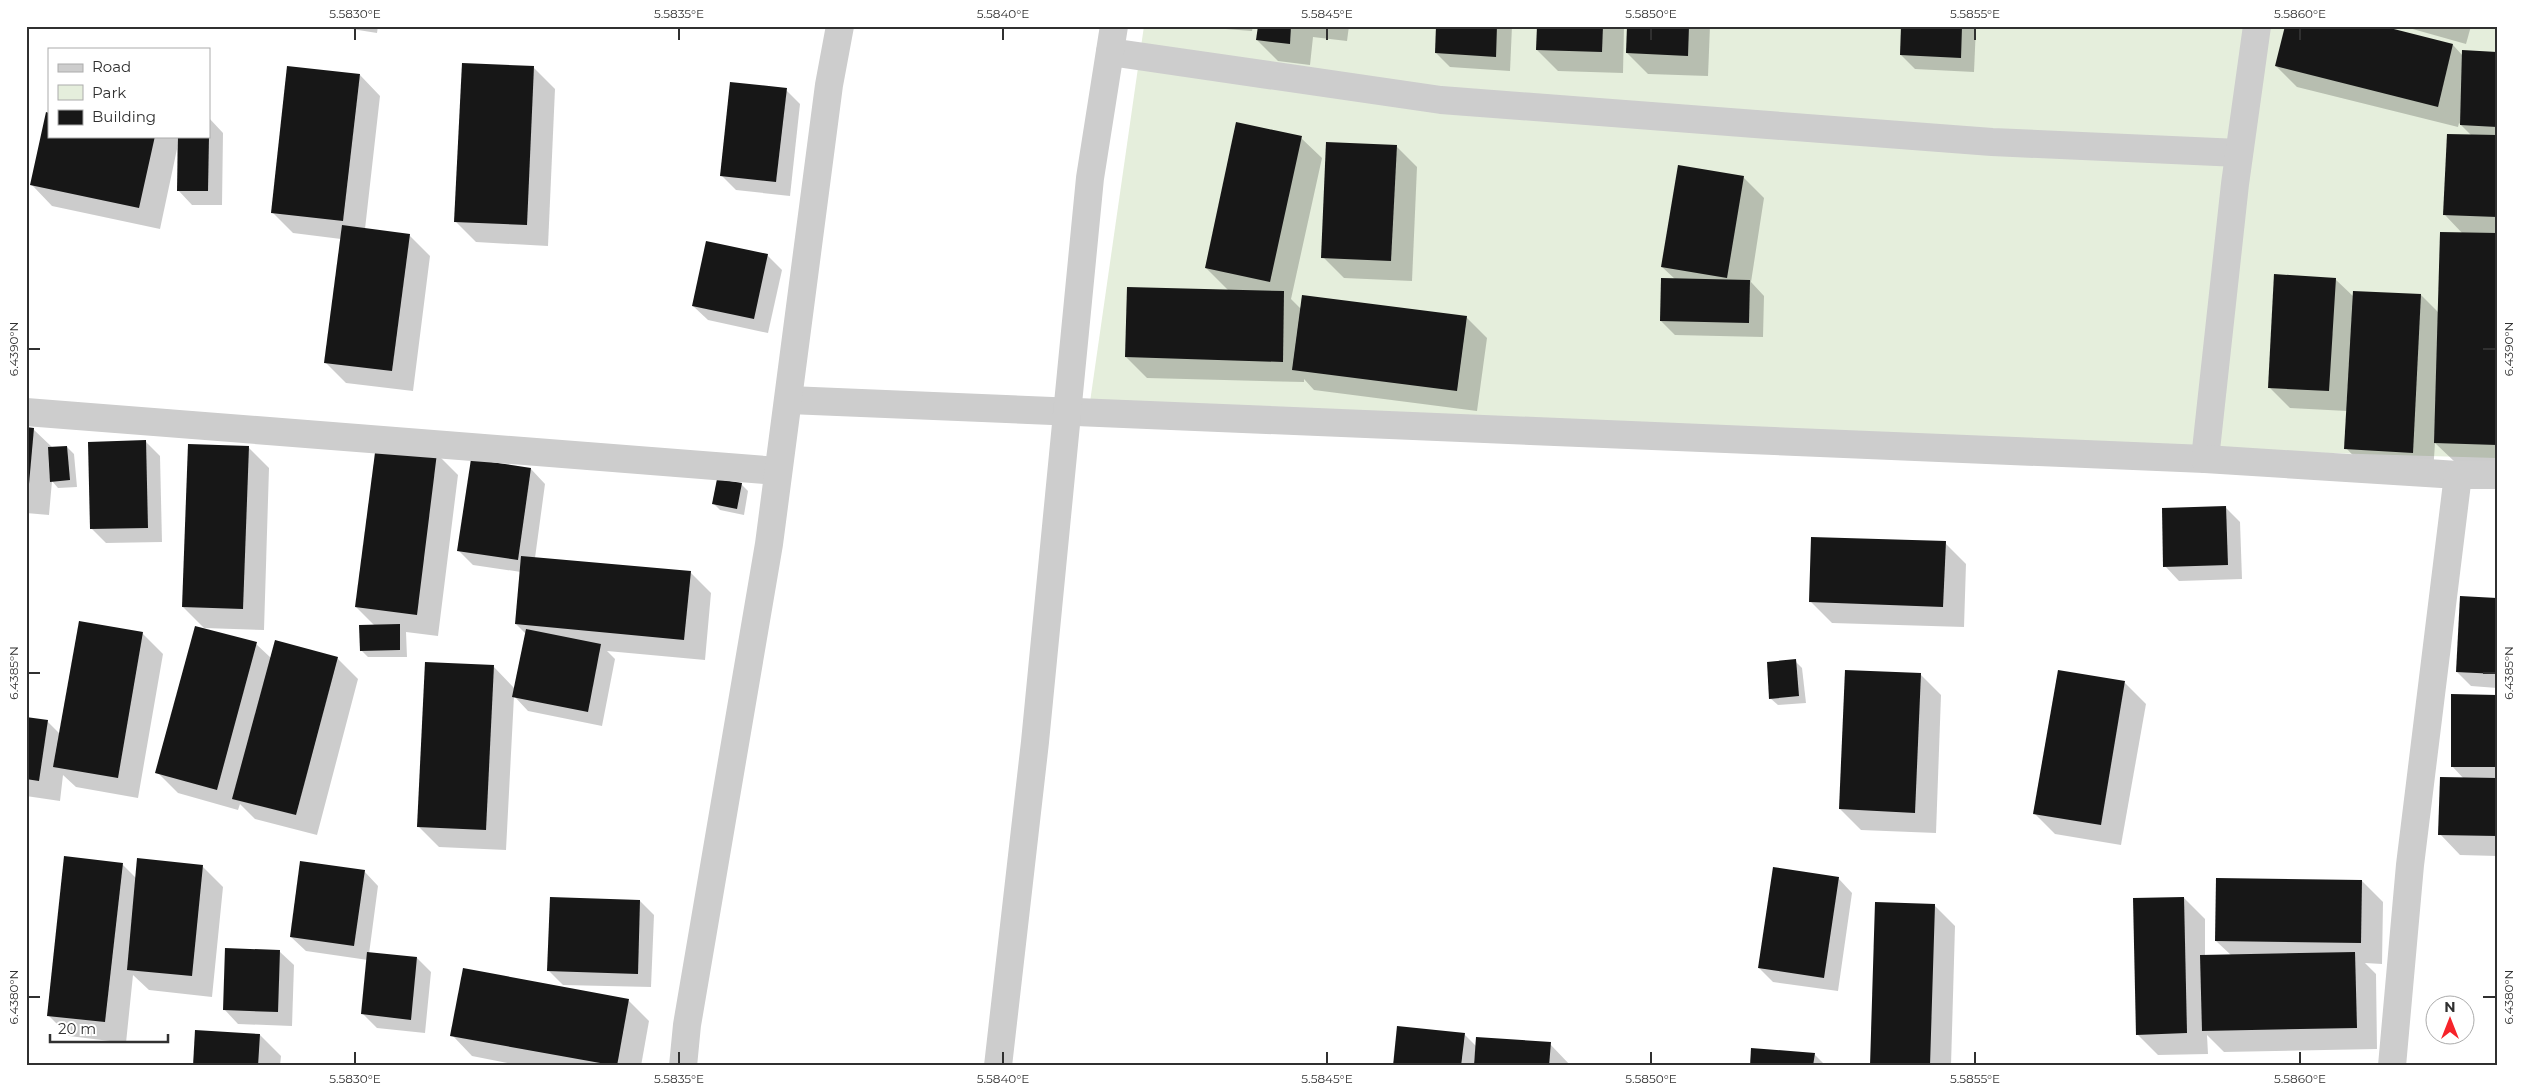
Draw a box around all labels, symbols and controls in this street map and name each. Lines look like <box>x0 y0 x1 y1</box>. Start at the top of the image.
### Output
text: 5.5830°E <box>329 6 381 21</box>
text: 5.5835°E <box>654 6 704 21</box>
text: 5.5840°E <box>977 6 1029 21</box>
text: 5.5845°E <box>1301 6 1353 21</box>
text: 5.5850°E <box>1625 6 1677 21</box>
text: 5.5855°E <box>1950 6 2000 21</box>
text: 5.5860°E <box>2274 6 2326 21</box>
legend <box>48 48 210 138</box>
text: Road <box>92 57 131 76</box>
text: Park <box>92 83 126 102</box>
text: Building <box>92 107 156 126</box>
text: 6.4390°N <box>6 322 21 376</box>
text: 6.4390°N <box>2501 322 2516 376</box>
text: 6.4385°N <box>6 646 21 700</box>
text: 6.4385°N <box>2501 646 2516 700</box>
text: 6.4380°N <box>6 970 21 1024</box>
text: 6.4380°N <box>2501 970 2516 1024</box>
north arrow <box>2426 994 2476 1044</box>
text: N <box>2444 998 2456 1016</box>
scale bar <box>50 1012 168 1044</box>
text: 20 m <box>58 1019 96 1038</box>
text: 5.5830°E <box>329 1071 381 1086</box>
text: 5.5835°E <box>654 1071 704 1086</box>
text: 5.5840°E <box>977 1071 1029 1086</box>
text: 5.5845°E <box>1301 1071 1353 1086</box>
text: 5.5850°E <box>1625 1071 1677 1086</box>
text: 5.5855°E <box>1950 1071 2000 1086</box>
text: 5.5860°E <box>2274 1071 2326 1086</box>

